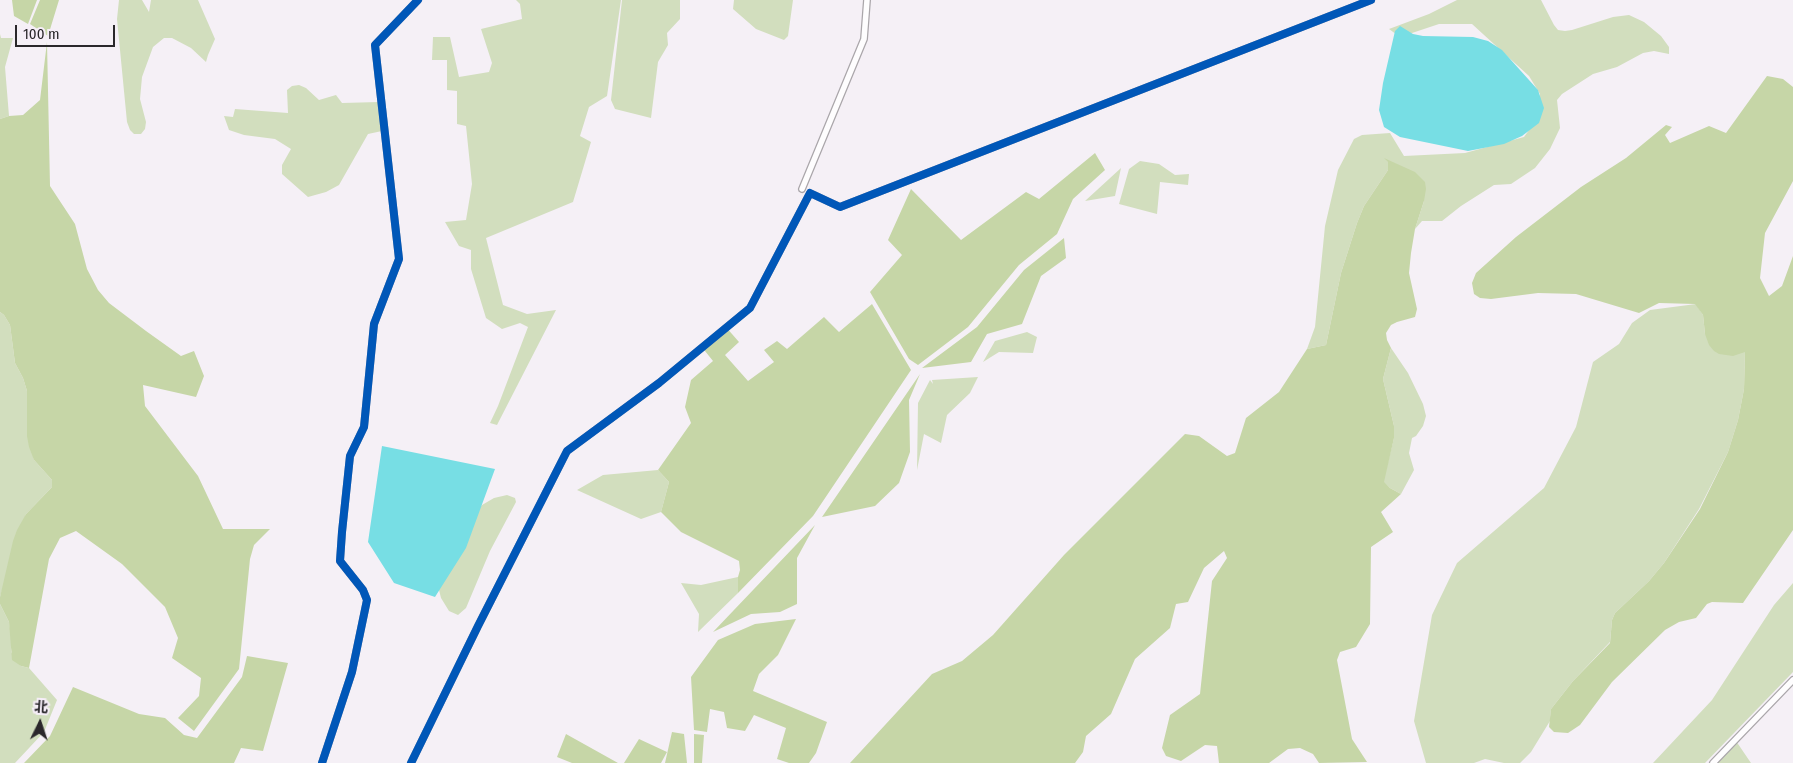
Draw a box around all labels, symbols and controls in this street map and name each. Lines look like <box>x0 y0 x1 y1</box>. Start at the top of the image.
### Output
scale bar <box>18 15 118 47</box>
text: 100 m <box>23 25 60 43</box>
north arrow <box>15 698 65 748</box>
text: 北 <box>34 699 49 717</box>

